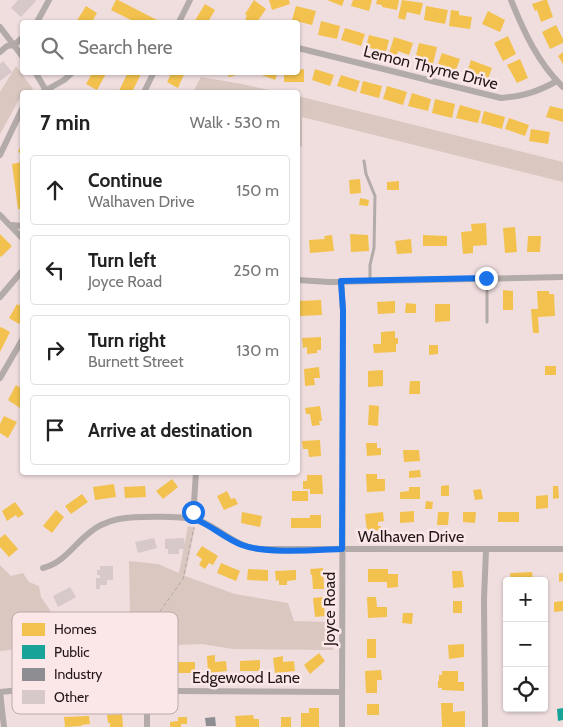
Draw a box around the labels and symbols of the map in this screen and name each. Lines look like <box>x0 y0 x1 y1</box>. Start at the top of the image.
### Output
street label: Lemon Thyme Drive <box>362 42 500 93</box>
route end <box>475 267 498 290</box>
route start <box>182 501 205 524</box>
street label: Walhaven Drive <box>358 527 464 546</box>
street label: Joyce Road <box>320 572 339 647</box>
legend <box>12 612 178 714</box>
text: Homes <box>54 620 97 638</box>
text: Public <box>54 643 90 661</box>
text: Industry <box>54 665 102 683</box>
street label: Edgewood Lane <box>192 668 300 687</box>
text: Other <box>54 688 89 706</box>

